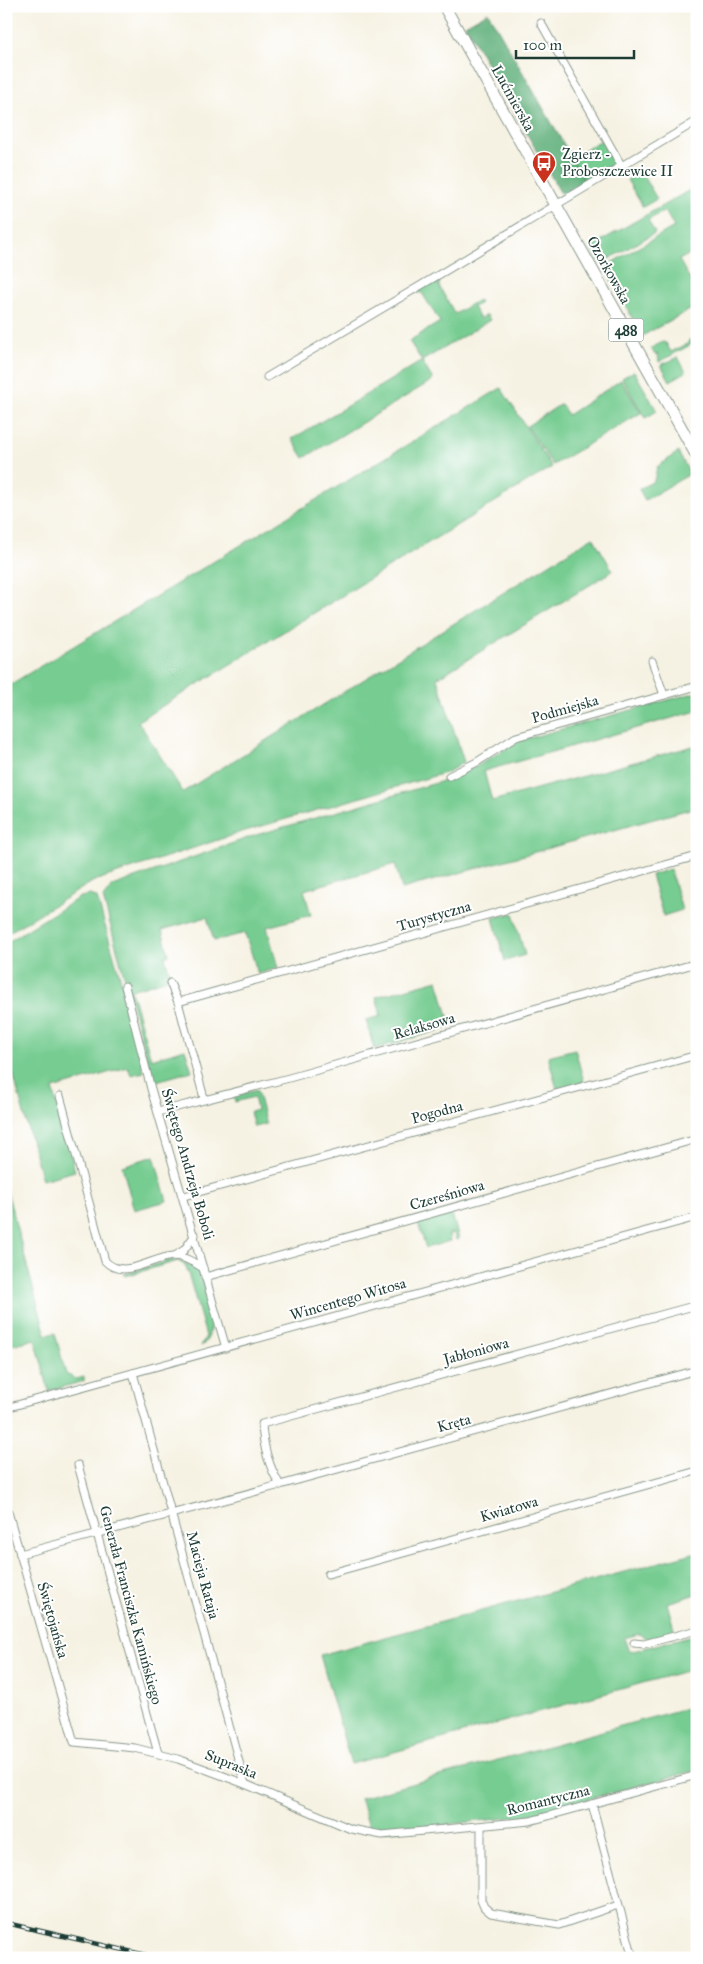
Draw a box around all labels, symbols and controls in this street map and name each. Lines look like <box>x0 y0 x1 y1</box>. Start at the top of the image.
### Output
scale bar <box>516 28 633 60</box>
text: 100 m <box>523 36 563 54</box>
street label: Lućmierska <box>488 62 539 135</box>
place label: Zgierz - Proboszczewice II <box>562 145 673 180</box>
bus stop icon: Zgierz - Proboszczewice II <box>531 150 557 184</box>
street label: Ozorkowska <box>583 233 635 308</box>
road number: 488 <box>608 318 644 342</box>
street label: Podmiejska <box>529 691 601 727</box>
street label: Turystyczna <box>395 897 474 935</box>
street label: Relaksowa <box>391 1008 458 1043</box>
street label: Świętego Andrzeja Boboli <box>158 1086 219 1242</box>
street label: Pogodna <box>409 1096 465 1127</box>
street label: Czereśniowa <box>408 1176 487 1214</box>
street label: Wincentego Witosa <box>288 1274 409 1324</box>
street label: Jabłoniowa <box>439 1333 511 1370</box>
street label: Kręta <box>435 1410 473 1436</box>
street label: Kwiatowa <box>478 1492 541 1526</box>
street label: Generała Franciszka Kamińskiego <box>96 1504 166 1707</box>
street label: Macieja Rataja <box>183 1529 224 1622</box>
street label: Świętojańska <box>34 1580 74 1661</box>
street label: Supraska <box>202 1745 260 1783</box>
street label: Romantyczna <box>505 1781 592 1819</box>

